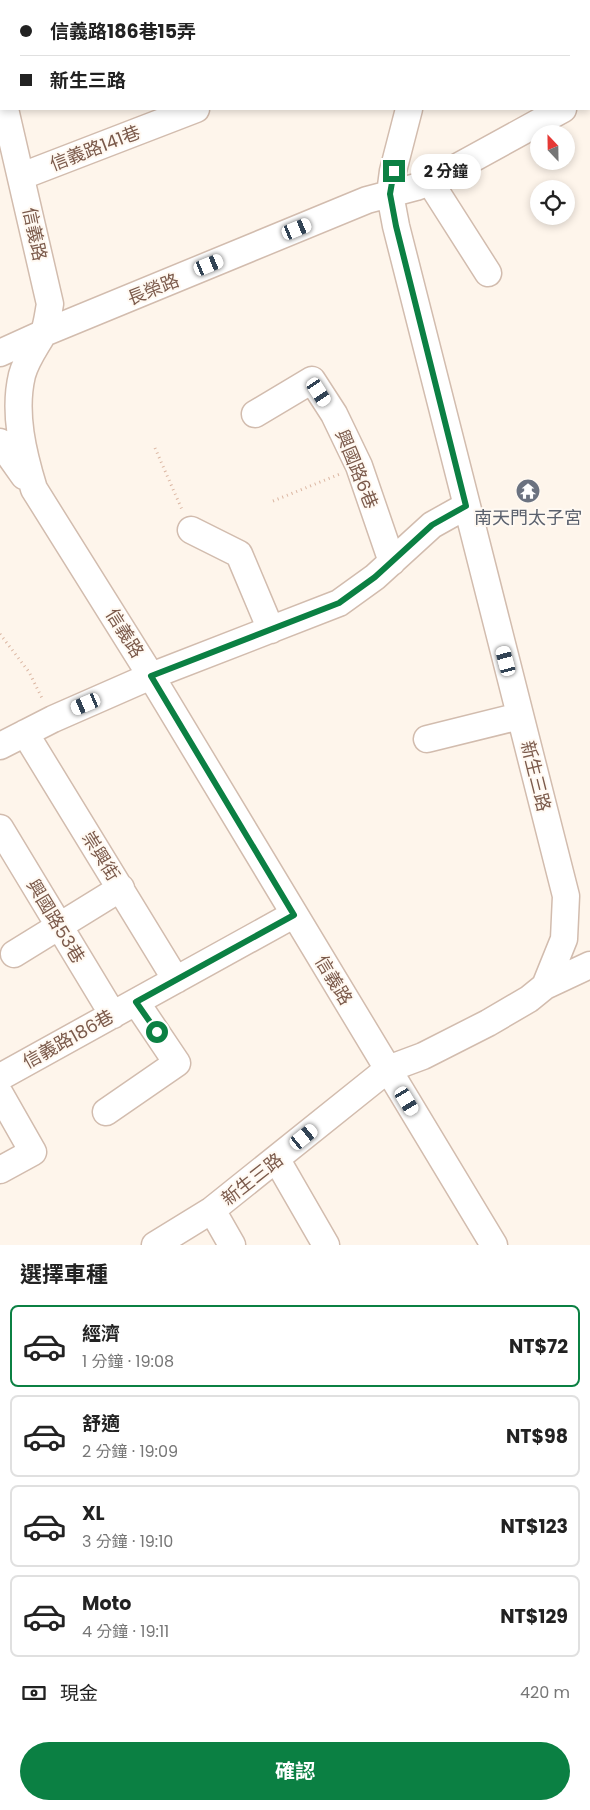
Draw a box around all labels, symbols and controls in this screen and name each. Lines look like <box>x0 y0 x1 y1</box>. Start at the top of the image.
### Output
text: 信義路186巷15弄 <box>50 18 196 45</box>
text: 新生三路 <box>50 67 126 94</box>
street label: 信義路141巷 <box>46 119 144 177</box>
north arrow <box>530 125 575 170</box>
map controls <box>530 125 575 225</box>
callout: 2 分鐘 <box>412 154 482 188</box>
route end <box>383 160 405 182</box>
text: 2 分鐘 <box>424 160 468 183</box>
button: locate <box>530 180 575 225</box>
street label: 信義路 <box>17 205 53 263</box>
car <box>280 216 313 242</box>
car <box>192 252 225 278</box>
street label: 長榮路 <box>123 267 183 311</box>
car <box>304 375 333 409</box>
street label: 興國路6巷 <box>330 426 384 512</box>
temple icon: 南天門太子宮 <box>515 478 541 504</box>
place label: 南天門太子宮 <box>474 505 582 530</box>
street label: 信義路 <box>100 603 150 663</box>
car <box>494 645 517 677</box>
car <box>69 691 102 717</box>
street label: 新生三路 <box>515 738 557 814</box>
street label: 崇興街 <box>76 826 126 886</box>
street label: 興國路53巷 <box>21 874 91 968</box>
street label: 信義路 <box>309 950 359 1010</box>
street label: 信義路186巷 <box>18 1004 118 1074</box>
route start <box>146 1021 168 1043</box>
car <box>392 1084 421 1118</box>
car <box>287 1122 320 1152</box>
street label: 新生三路 <box>216 1147 288 1211</box>
text: 選擇車種 <box>20 1259 108 1290</box>
text: 經濟 <box>82 1320 120 1347</box>
icon: car <box>22 1324 67 1369</box>
text: NT$72 <box>509 1333 568 1360</box>
text: 1 分鐘 · 19:08 <box>82 1350 174 1373</box>
text: 舒適 <box>82 1410 120 1437</box>
icon: car <box>22 1414 67 1459</box>
text: NT$98 <box>506 1423 568 1450</box>
text: 2 分鐘 · 19:09 <box>82 1440 178 1463</box>
text: XL <box>82 1500 105 1527</box>
icon: car <box>22 1504 67 1549</box>
text: NT$123 <box>500 1513 568 1540</box>
text: 3 分鐘 · 19:10 <box>82 1530 173 1553</box>
text: Moto <box>82 1590 131 1617</box>
icon: car <box>22 1594 67 1639</box>
text: NT$129 <box>500 1603 568 1630</box>
text: 4 分鐘 · 19:11 <box>82 1620 169 1643</box>
icon: cash <box>20 1679 48 1707</box>
text: 現金 <box>60 1680 98 1707</box>
text: 420 m <box>520 1681 570 1704</box>
button: 確認 <box>20 1742 570 1800</box>

